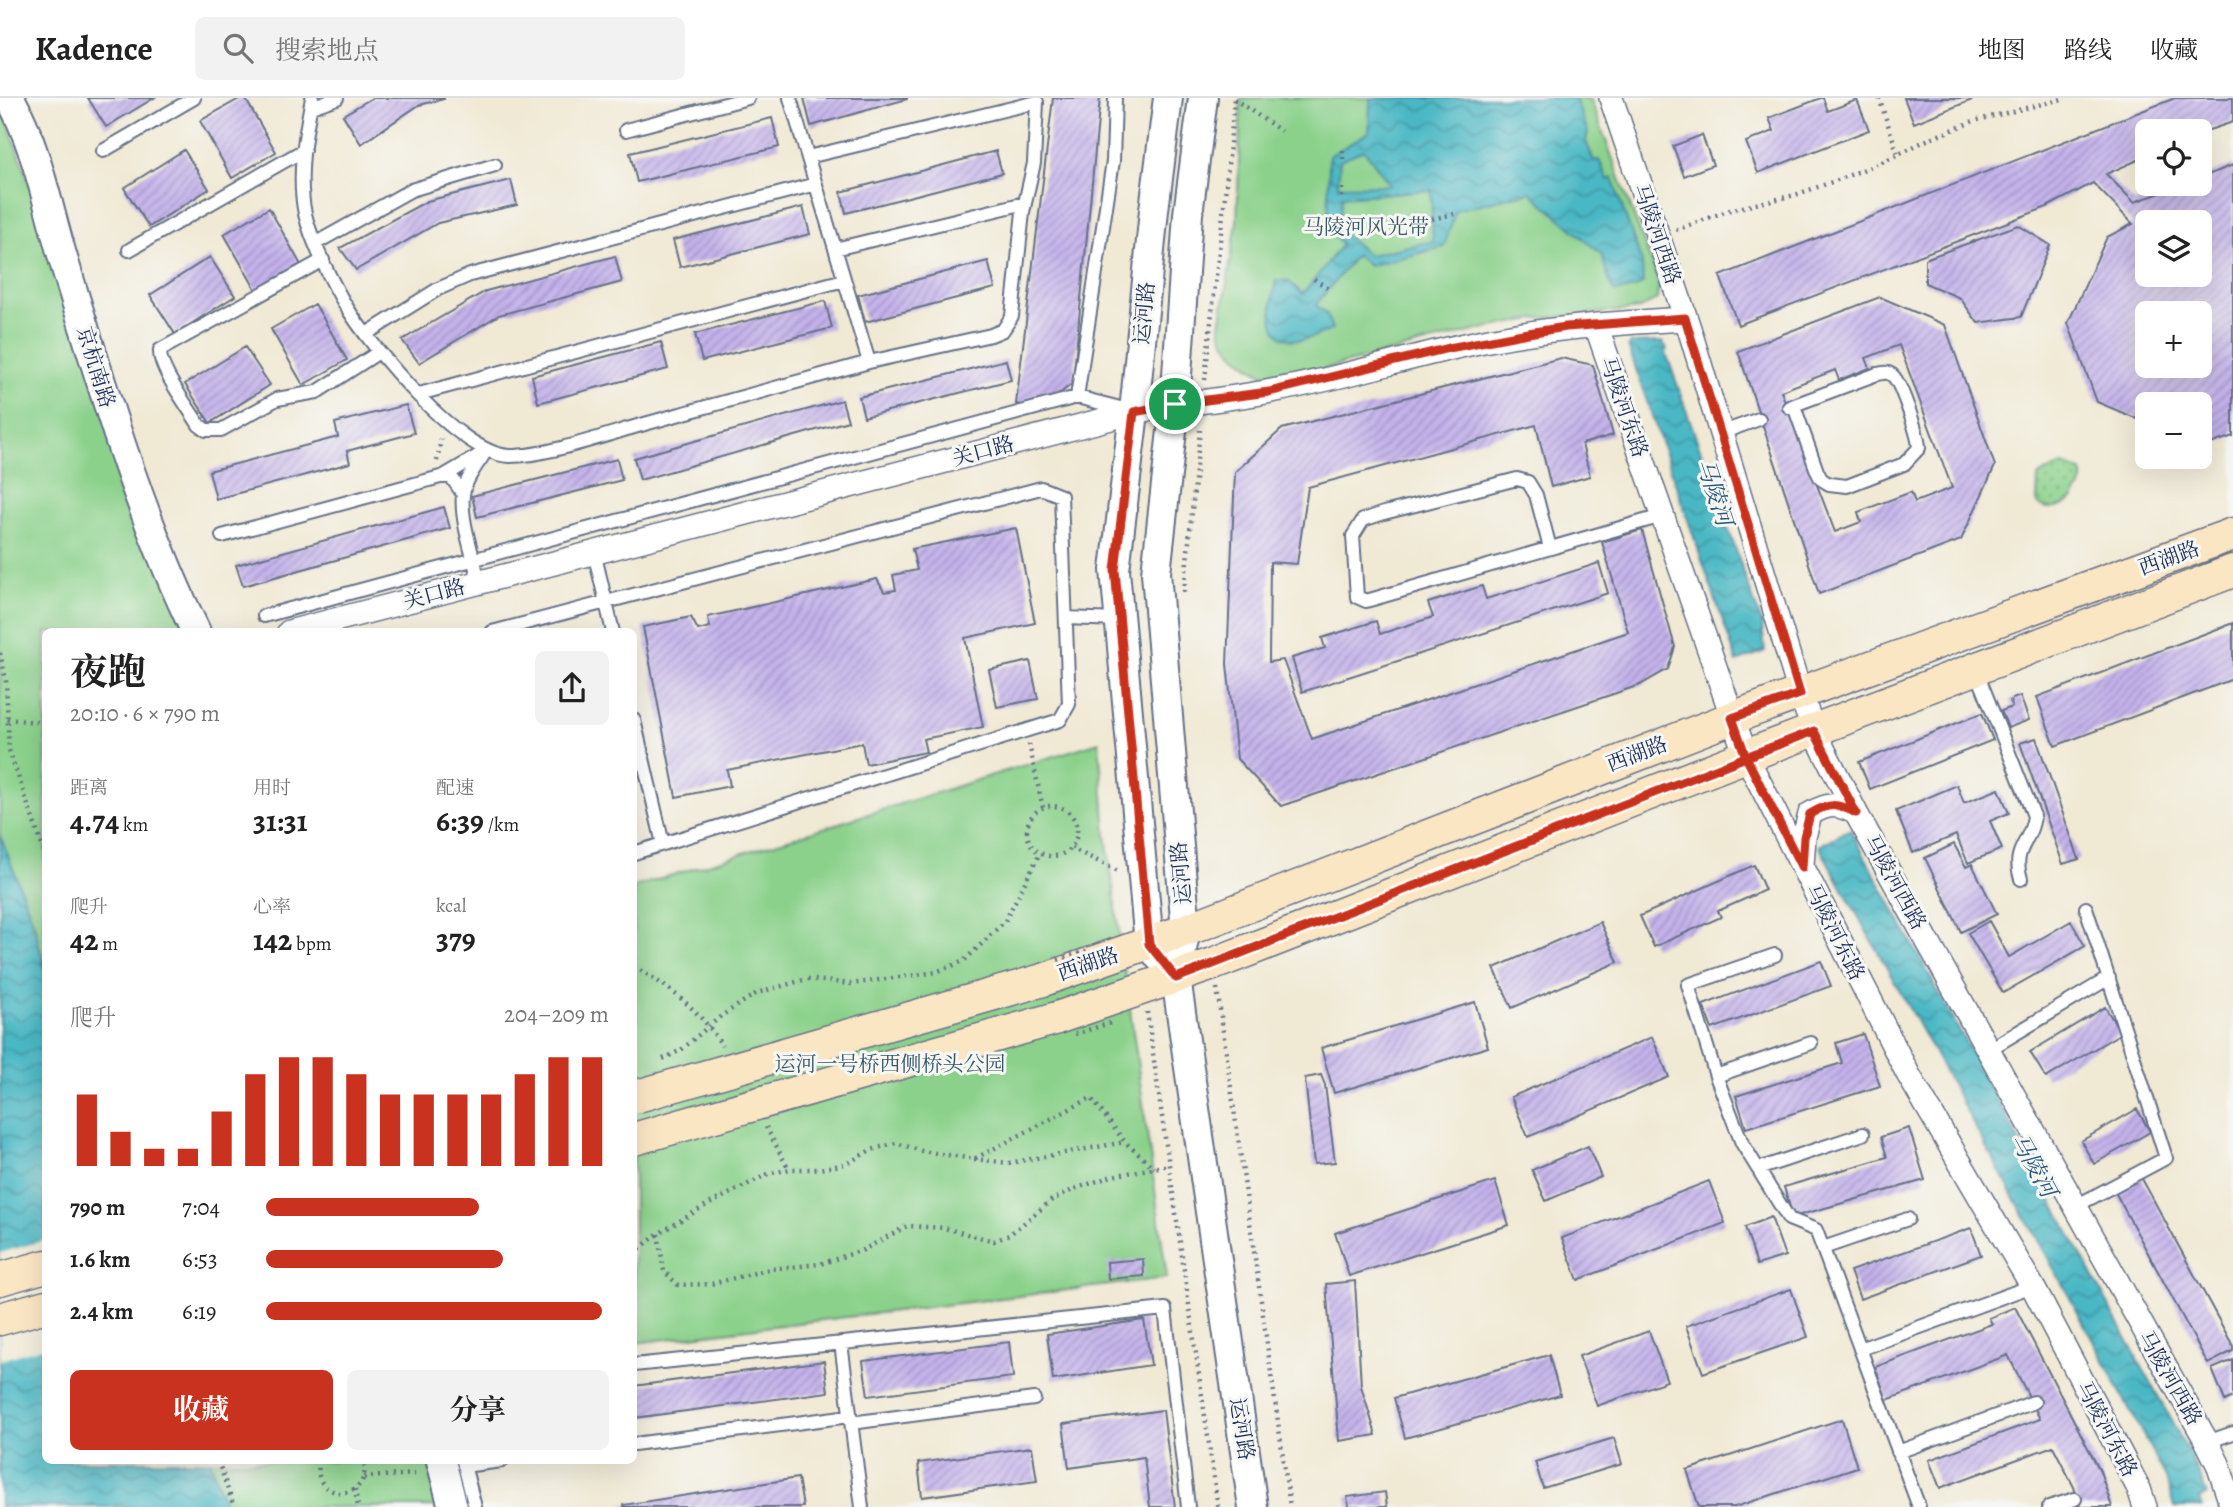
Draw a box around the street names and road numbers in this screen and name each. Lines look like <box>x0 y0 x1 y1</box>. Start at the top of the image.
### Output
street label: 马陵河西路 <box>1627 180 1687 288</box>
street label: 运河路 <box>1127 280 1161 346</box>
street label: 京杭南路 <box>70 323 122 411</box>
street label: 马陵河东路 <box>1594 353 1654 461</box>
street label: 关口路 <box>949 429 1017 473</box>
street label: 西湖路 <box>2135 534 2203 582</box>
street label: 关口路 <box>400 572 468 616</box>
street label: 西湖路 <box>1603 730 1671 778</box>
street label: 马陵河西路 <box>1857 829 1933 935</box>
street label: 运河路 <box>1164 840 1198 906</box>
street label: 马陵河东路 <box>1799 879 1871 985</box>
street label: 西湖路 <box>1054 941 1122 987</box>
street label: 马陵河西路 <box>2132 1326 2208 1430</box>
street label: 马陵河东路 <box>2070 1376 2144 1482</box>
street label: 运河路 <box>1223 1396 1261 1462</box>

